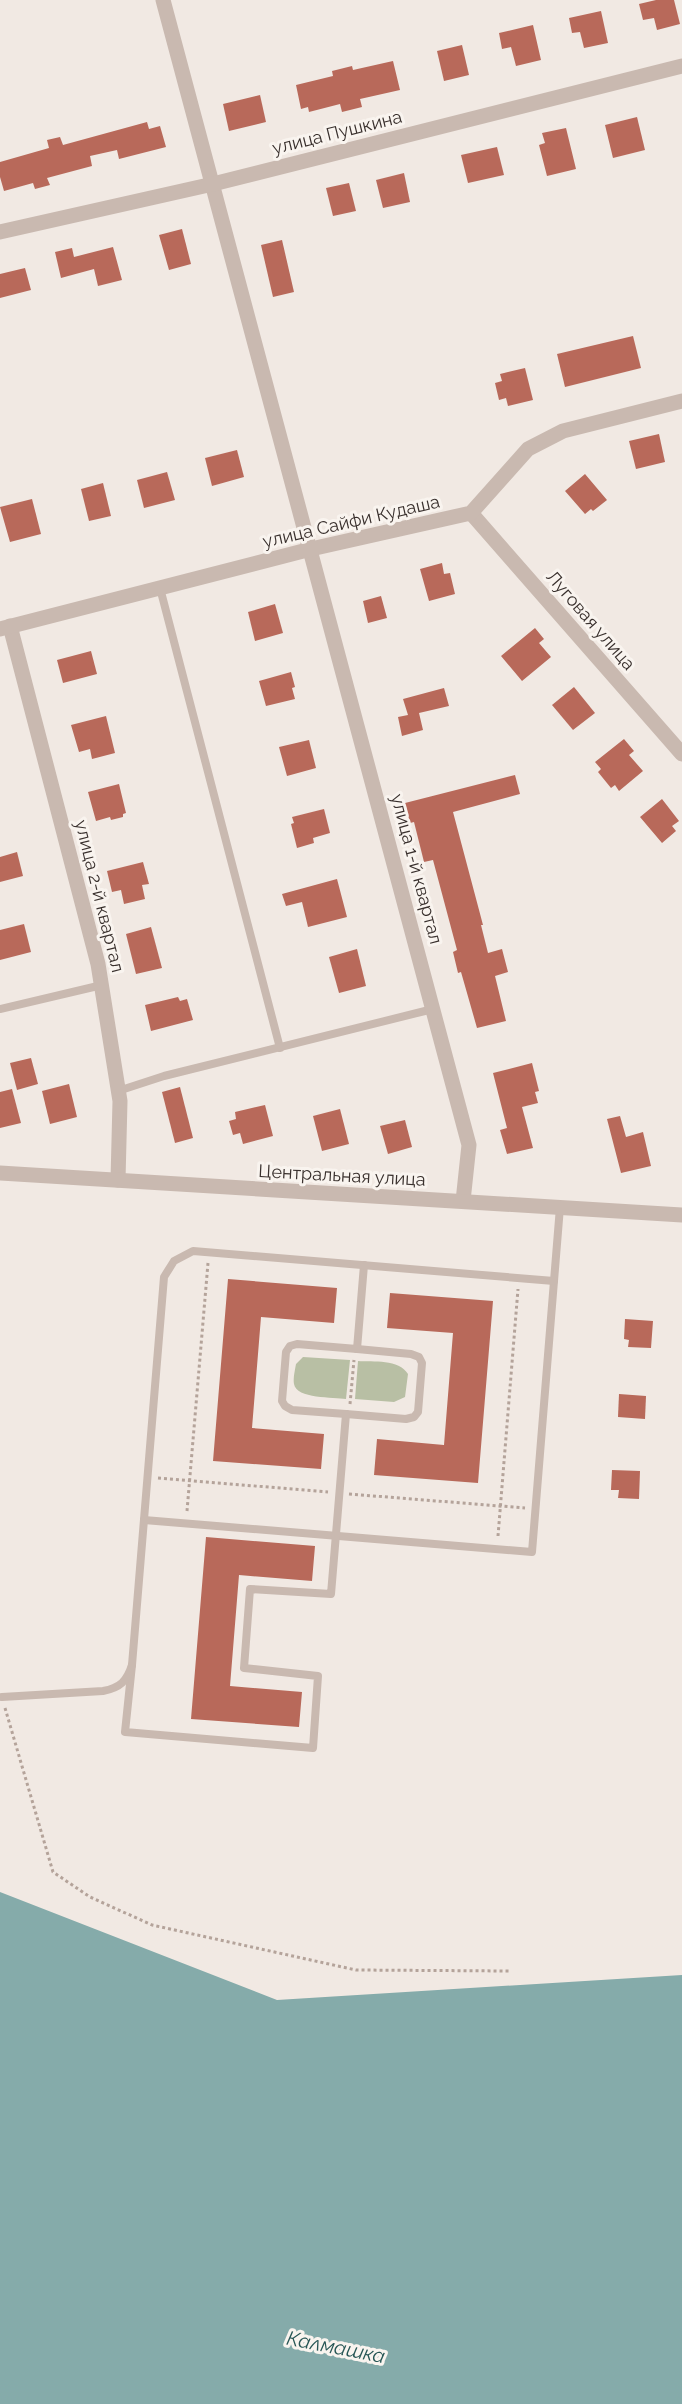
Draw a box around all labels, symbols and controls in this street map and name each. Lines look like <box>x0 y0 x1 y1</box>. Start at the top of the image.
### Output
street label: улица Пушкина <box>270 106 404 158</box>
street label: улица Сайфи Кудаша <box>260 490 442 552</box>
street label: Луговая улица <box>542 566 640 674</box>
street label: улица 1-й квартал <box>387 792 447 946</box>
street label: улица 2-й квартал <box>71 818 129 974</box>
street label: Центральная улица <box>258 1160 426 1190</box>
water label: Калмашка <box>285 2326 387 2368</box>

